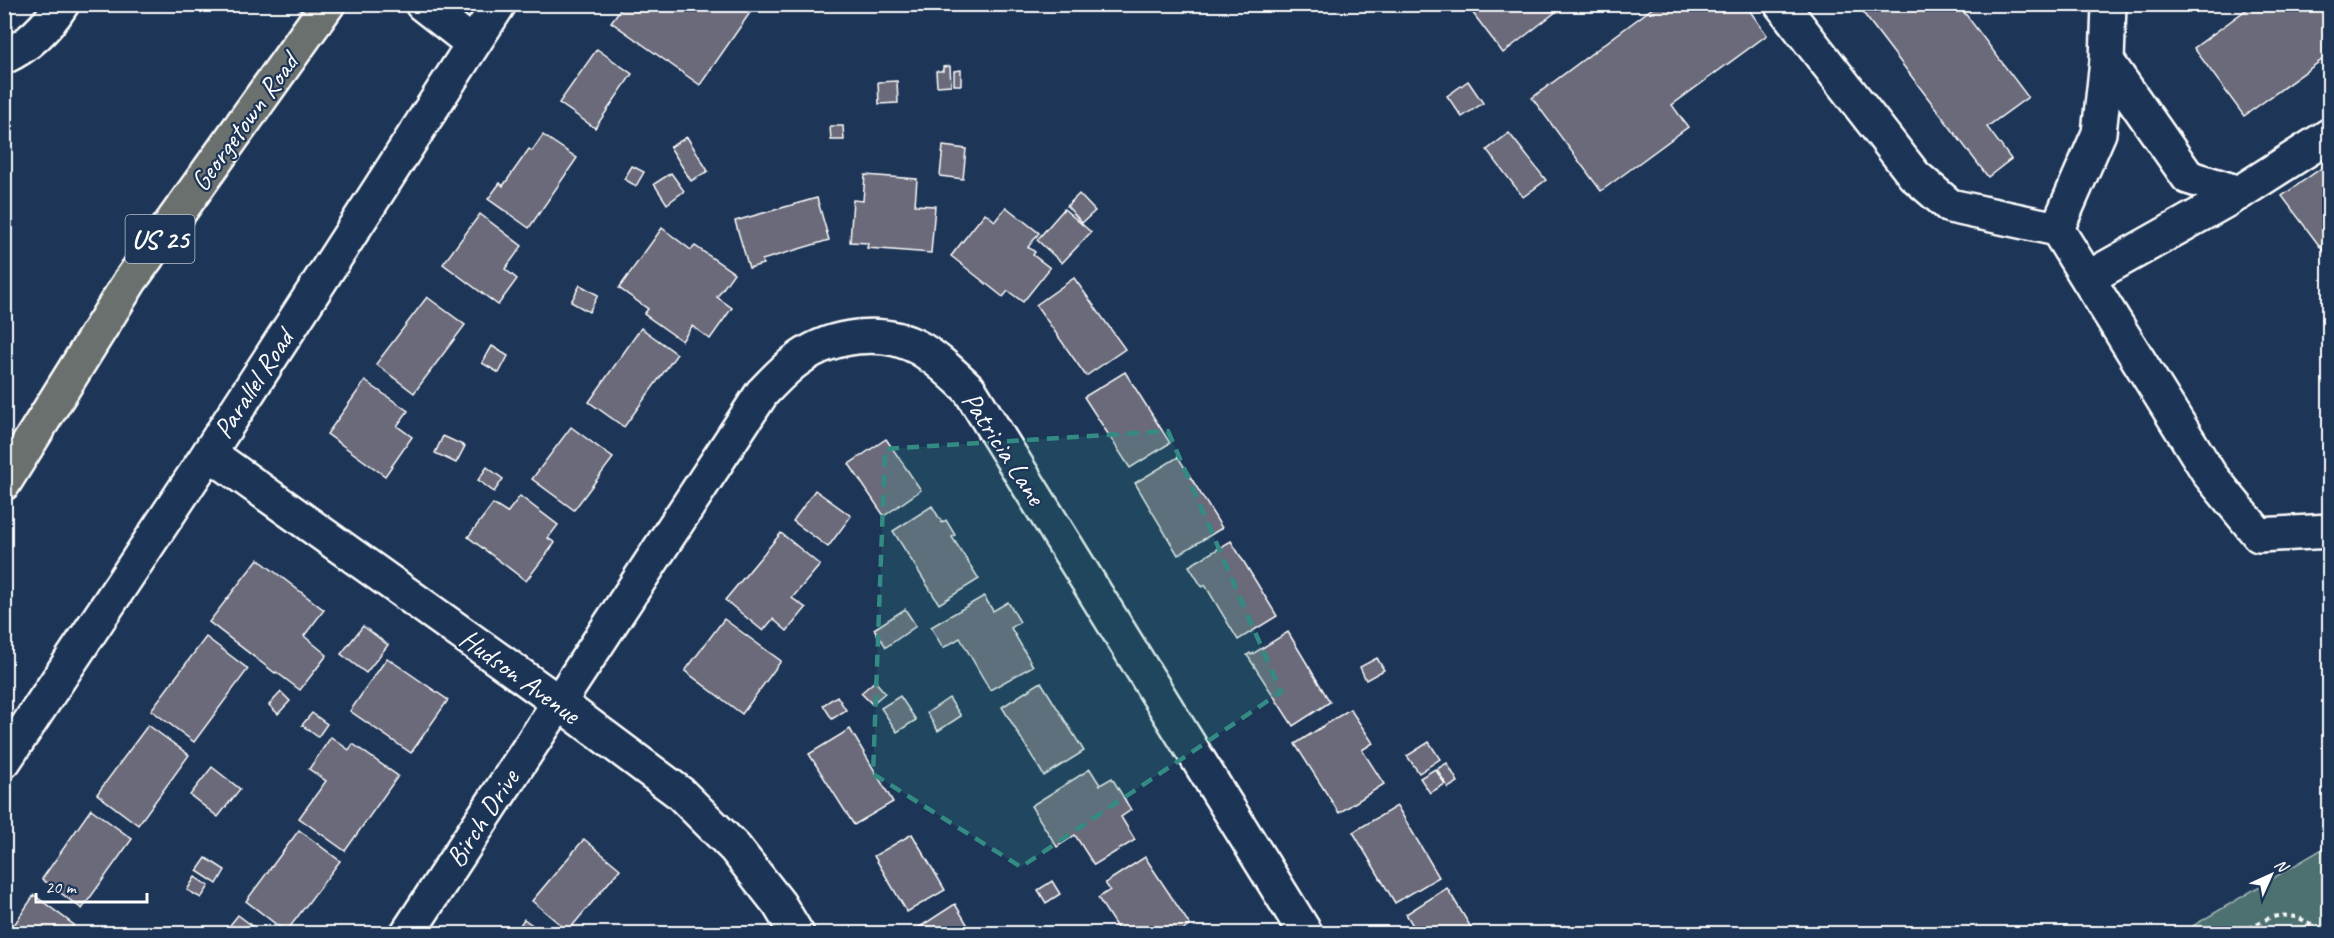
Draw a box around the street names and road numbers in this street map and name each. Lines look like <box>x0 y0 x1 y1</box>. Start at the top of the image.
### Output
street label: Georgetown Road <box>182 43 308 198</box>
road number: US 25 <box>126 215 195 263</box>
street label: Parallel Road <box>205 320 303 445</box>
street label: Patricia Lane <box>954 385 1055 513</box>
street label: Hudson Avenue <box>453 621 589 733</box>
street label: Birch Drive <box>438 761 528 873</box>

